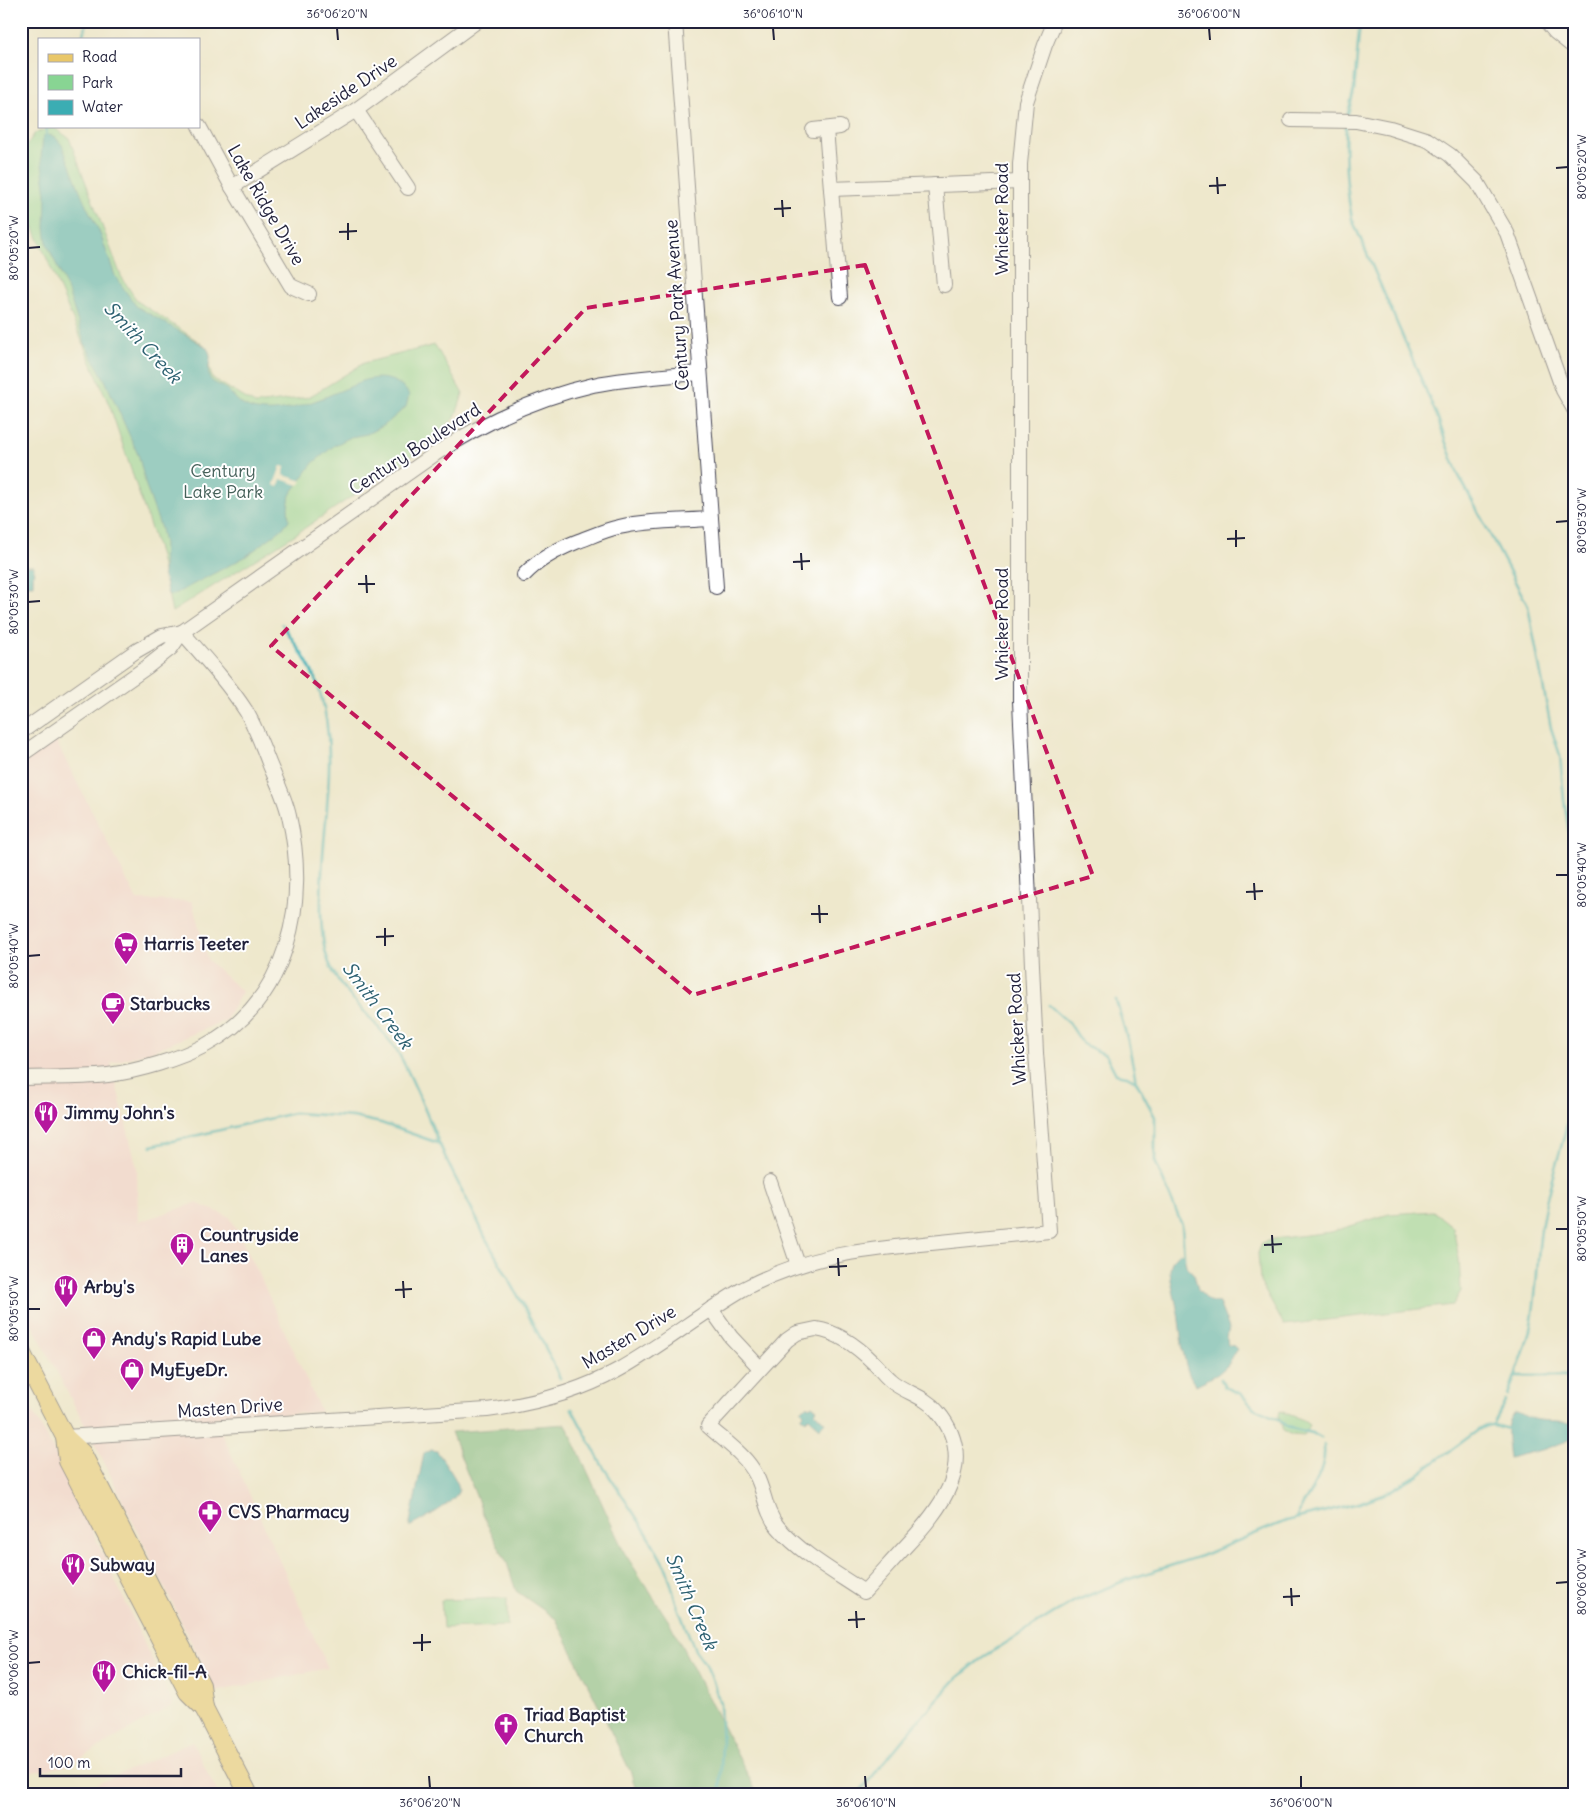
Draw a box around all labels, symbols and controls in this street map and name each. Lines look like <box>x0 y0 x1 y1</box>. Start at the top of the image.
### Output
text: 36°06'20"N <box>306 6 368 21</box>
text: 36°06'10"N <box>743 6 803 21</box>
text: 36°06'00"N <box>1177 6 1241 21</box>
legend <box>38 38 200 128</box>
text: Road <box>82 47 117 66</box>
street label: Lakeside Drive <box>290 49 401 134</box>
text: Park <box>82 73 113 92</box>
text: Water <box>82 97 123 116</box>
text: 80°05'20"W <box>1574 134 1589 200</box>
street label: Lake Ridge Drive <box>223 140 310 269</box>
street label: Whicker Road <box>990 162 1013 275</box>
text: 80°05'20"W <box>6 215 21 281</box>
street label: Century Park Avenue <box>659 219 694 391</box>
water label: Smith Creek <box>99 296 188 389</box>
street label: Century Boulevard <box>344 397 485 500</box>
park label: Century Lake Park <box>183 459 263 503</box>
text: 80°05'30"W <box>1574 488 1589 554</box>
street label: Whicker Road <box>990 567 1013 680</box>
text: 80°05'30"W <box>6 569 21 635</box>
text: 80°05'40"W <box>1574 842 1589 908</box>
text: 80°05'40"W <box>6 923 21 989</box>
supermarket icon: Harris Teeter <box>113 931 139 965</box>
place label: Harris Teeter <box>144 932 250 955</box>
water label: Smith Creek <box>337 957 419 1054</box>
street label: Whicker Road <box>1002 972 1031 1086</box>
cafe icon: Starbucks <box>100 991 126 1025</box>
place label: Starbucks <box>130 992 210 1015</box>
restaurant icon: Jimmy John's <box>33 1100 59 1134</box>
place label: Jimmy John's <box>64 1101 175 1124</box>
text: 80°05'50"W <box>1574 1196 1589 1262</box>
place label: Countryside Lanes <box>200 1223 299 1267</box>
building icon: Countryside Lanes <box>169 1232 195 1266</box>
restaurant icon: Arby's <box>53 1274 79 1308</box>
place label: Arby's <box>84 1275 135 1298</box>
text: 80°05'50"W <box>6 1276 21 1342</box>
street label: Masten Drive <box>577 1299 680 1374</box>
shop icon: Andy's Rapid Lube <box>81 1326 107 1360</box>
place label: Andy's Rapid Lube <box>112 1327 261 1350</box>
shop icon: MyEyeDr. <box>119 1357 145 1391</box>
place label: MyEyeDr. <box>150 1358 228 1381</box>
street label: Masten Drive <box>176 1392 284 1423</box>
pharmacy icon: CVS Pharmacy <box>197 1499 223 1533</box>
place label: CVS Pharmacy <box>228 1500 350 1523</box>
water label: Smith Creek <box>661 1549 724 1654</box>
text: 80°06'00"W <box>1574 1549 1589 1615</box>
restaurant icon: Subway <box>60 1552 86 1586</box>
place label: Subway <box>90 1553 155 1576</box>
text: 80°06'00"W <box>6 1630 21 1696</box>
restaurant icon: Chick-fil-A <box>91 1659 117 1693</box>
place label: Chick-fil-A <box>122 1660 207 1683</box>
place label: Triad Baptist Church <box>524 1703 626 1747</box>
church icon: Triad Baptist Church <box>493 1712 519 1746</box>
scale bar <box>40 1746 181 1778</box>
text: 100 m <box>48 1753 90 1772</box>
text: 36°06'20"N <box>399 1795 461 1810</box>
text: 36°06'10"N <box>836 1795 896 1810</box>
text: 36°06'00"N <box>1269 1795 1333 1810</box>

